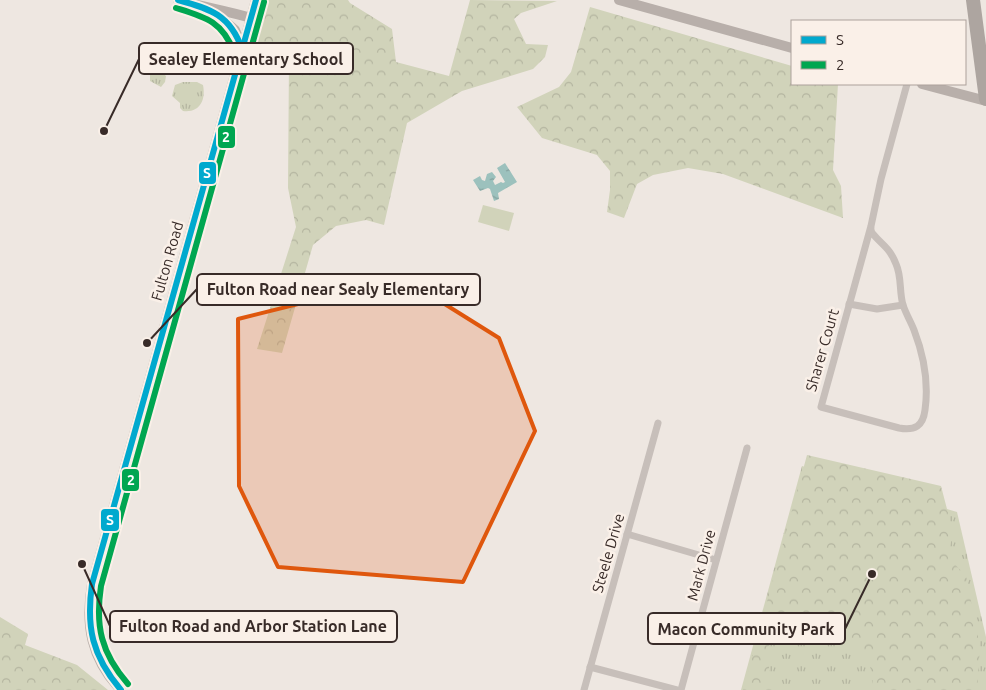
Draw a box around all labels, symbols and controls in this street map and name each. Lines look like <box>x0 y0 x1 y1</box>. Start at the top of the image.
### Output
legend <box>791 20 966 85</box>
text: S <box>836 31 844 48</box>
callout: Sealey Elementary School <box>139 43 353 74</box>
text: Sealey Elementary School <box>149 50 343 68</box>
text: 2 <box>836 56 844 73</box>
line badge: 2 <box>217 125 236 149</box>
text: 2 <box>222 129 230 145</box>
line badge: S <box>198 161 217 185</box>
text: S <box>203 165 211 181</box>
street label: Fulton Road <box>148 220 186 302</box>
callout: Fulton Road near Sealy Elementary <box>197 274 480 305</box>
text: Fulton Road near Sealy Elementary <box>207 280 470 298</box>
street label: Sharer Court <box>802 307 842 393</box>
line badge: 2 <box>121 468 140 492</box>
text: 2 <box>127 472 135 488</box>
line badge: S <box>100 508 120 532</box>
text: S <box>106 512 114 528</box>
street label: Steele Drive <box>589 512 627 594</box>
street label: Mark Drive <box>683 528 719 602</box>
callout: Fulton Road and Arbor Station Lane <box>110 611 397 642</box>
callout: Macon Community Park <box>648 613 845 644</box>
text: Fulton Road and Arbor Station Lane <box>119 617 387 635</box>
text: Macon Community Park <box>657 620 835 638</box>

